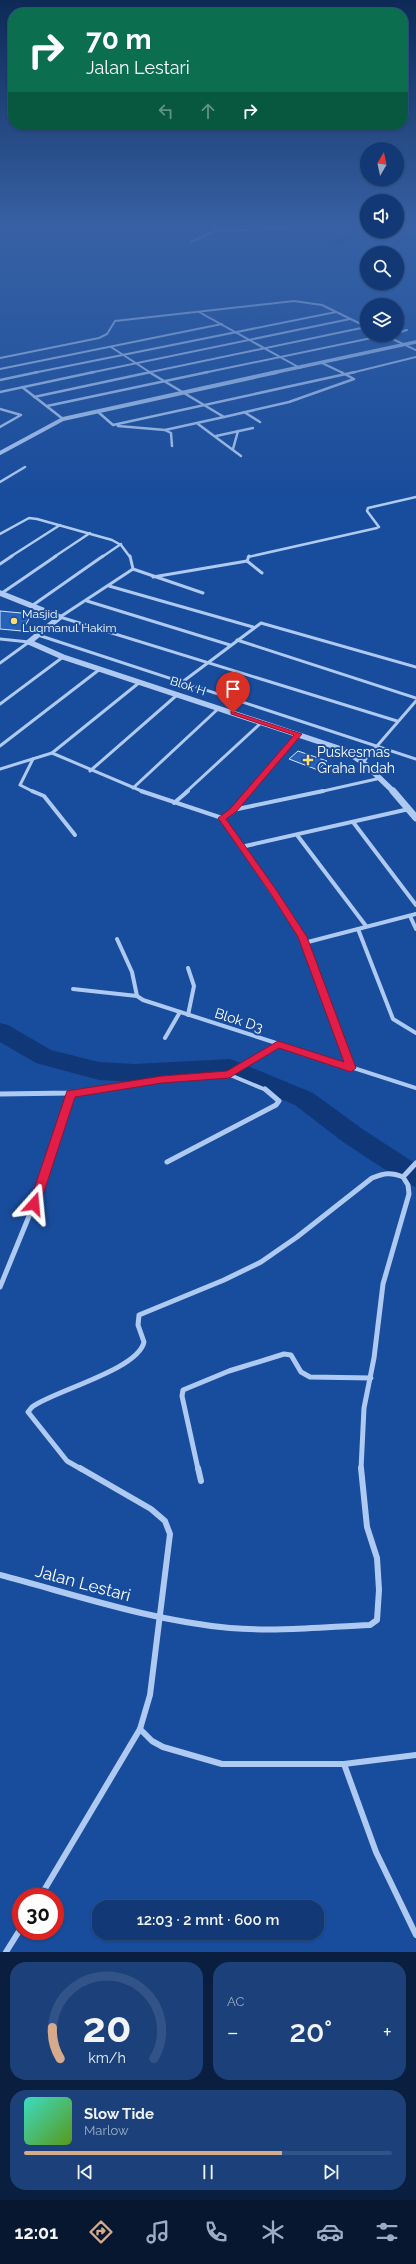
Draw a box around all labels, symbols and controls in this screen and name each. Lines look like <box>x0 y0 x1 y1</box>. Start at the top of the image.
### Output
text: 70 m <box>86 23 152 56</box>
icon: right <box>20 24 72 76</box>
text: Jalan Lestari <box>86 57 190 78</box>
icon: left <box>155 100 177 122</box>
icon: ahead <box>197 100 219 122</box>
icon: right <box>239 100 261 122</box>
north arrow <box>360 142 404 186</box>
map controls <box>360 142 404 342</box>
button: sound <box>360 194 404 238</box>
button: search <box>360 246 404 290</box>
button: layers <box>360 298 404 342</box>
place label: Masjid Luqmanul Hakim <box>22 607 117 635</box>
marker: Masjid Luqmanul Hakim <box>9 616 19 626</box>
pin <box>216 672 250 713</box>
street label: Blok H <box>168 674 208 698</box>
icon: arrive <box>222 678 244 700</box>
place label: Puskesmas Graha Indah <box>317 744 395 776</box>
marker: Puskesmas Graha Indah <box>302 754 314 766</box>
street label: Blok D3 <box>213 1005 265 1035</box>
position arrow <box>13 1183 55 1225</box>
street label: Jalan Lestari <box>33 1561 133 1605</box>
speed limit sign: 30 <box>12 1888 64 1940</box>
text: 12:03 · 2 mnt · 600 m <box>137 1911 279 1929</box>
text: AC <box>227 1994 244 2009</box>
text: 20 <box>82 2003 131 2052</box>
text: 20° <box>290 2014 332 2049</box>
text: − <box>227 2019 239 2045</box>
text: + <box>383 2019 392 2045</box>
text: km/h <box>88 2050 125 2066</box>
text: Slow Tide <box>84 2105 154 2123</box>
text: Marlow <box>84 2123 129 2138</box>
icon: previous <box>74 2161 96 2183</box>
icon: pause <box>197 2161 219 2183</box>
icon: next <box>320 2161 342 2183</box>
icon: directions <box>87 2218 115 2246</box>
icon: music <box>144 2218 172 2246</box>
icon: phone <box>202 2218 230 2246</box>
icon: climate <box>259 2218 287 2246</box>
icon: car <box>316 2218 344 2246</box>
icon: filters <box>373 2218 401 2246</box>
text: 12:01 <box>15 2222 58 2243</box>

